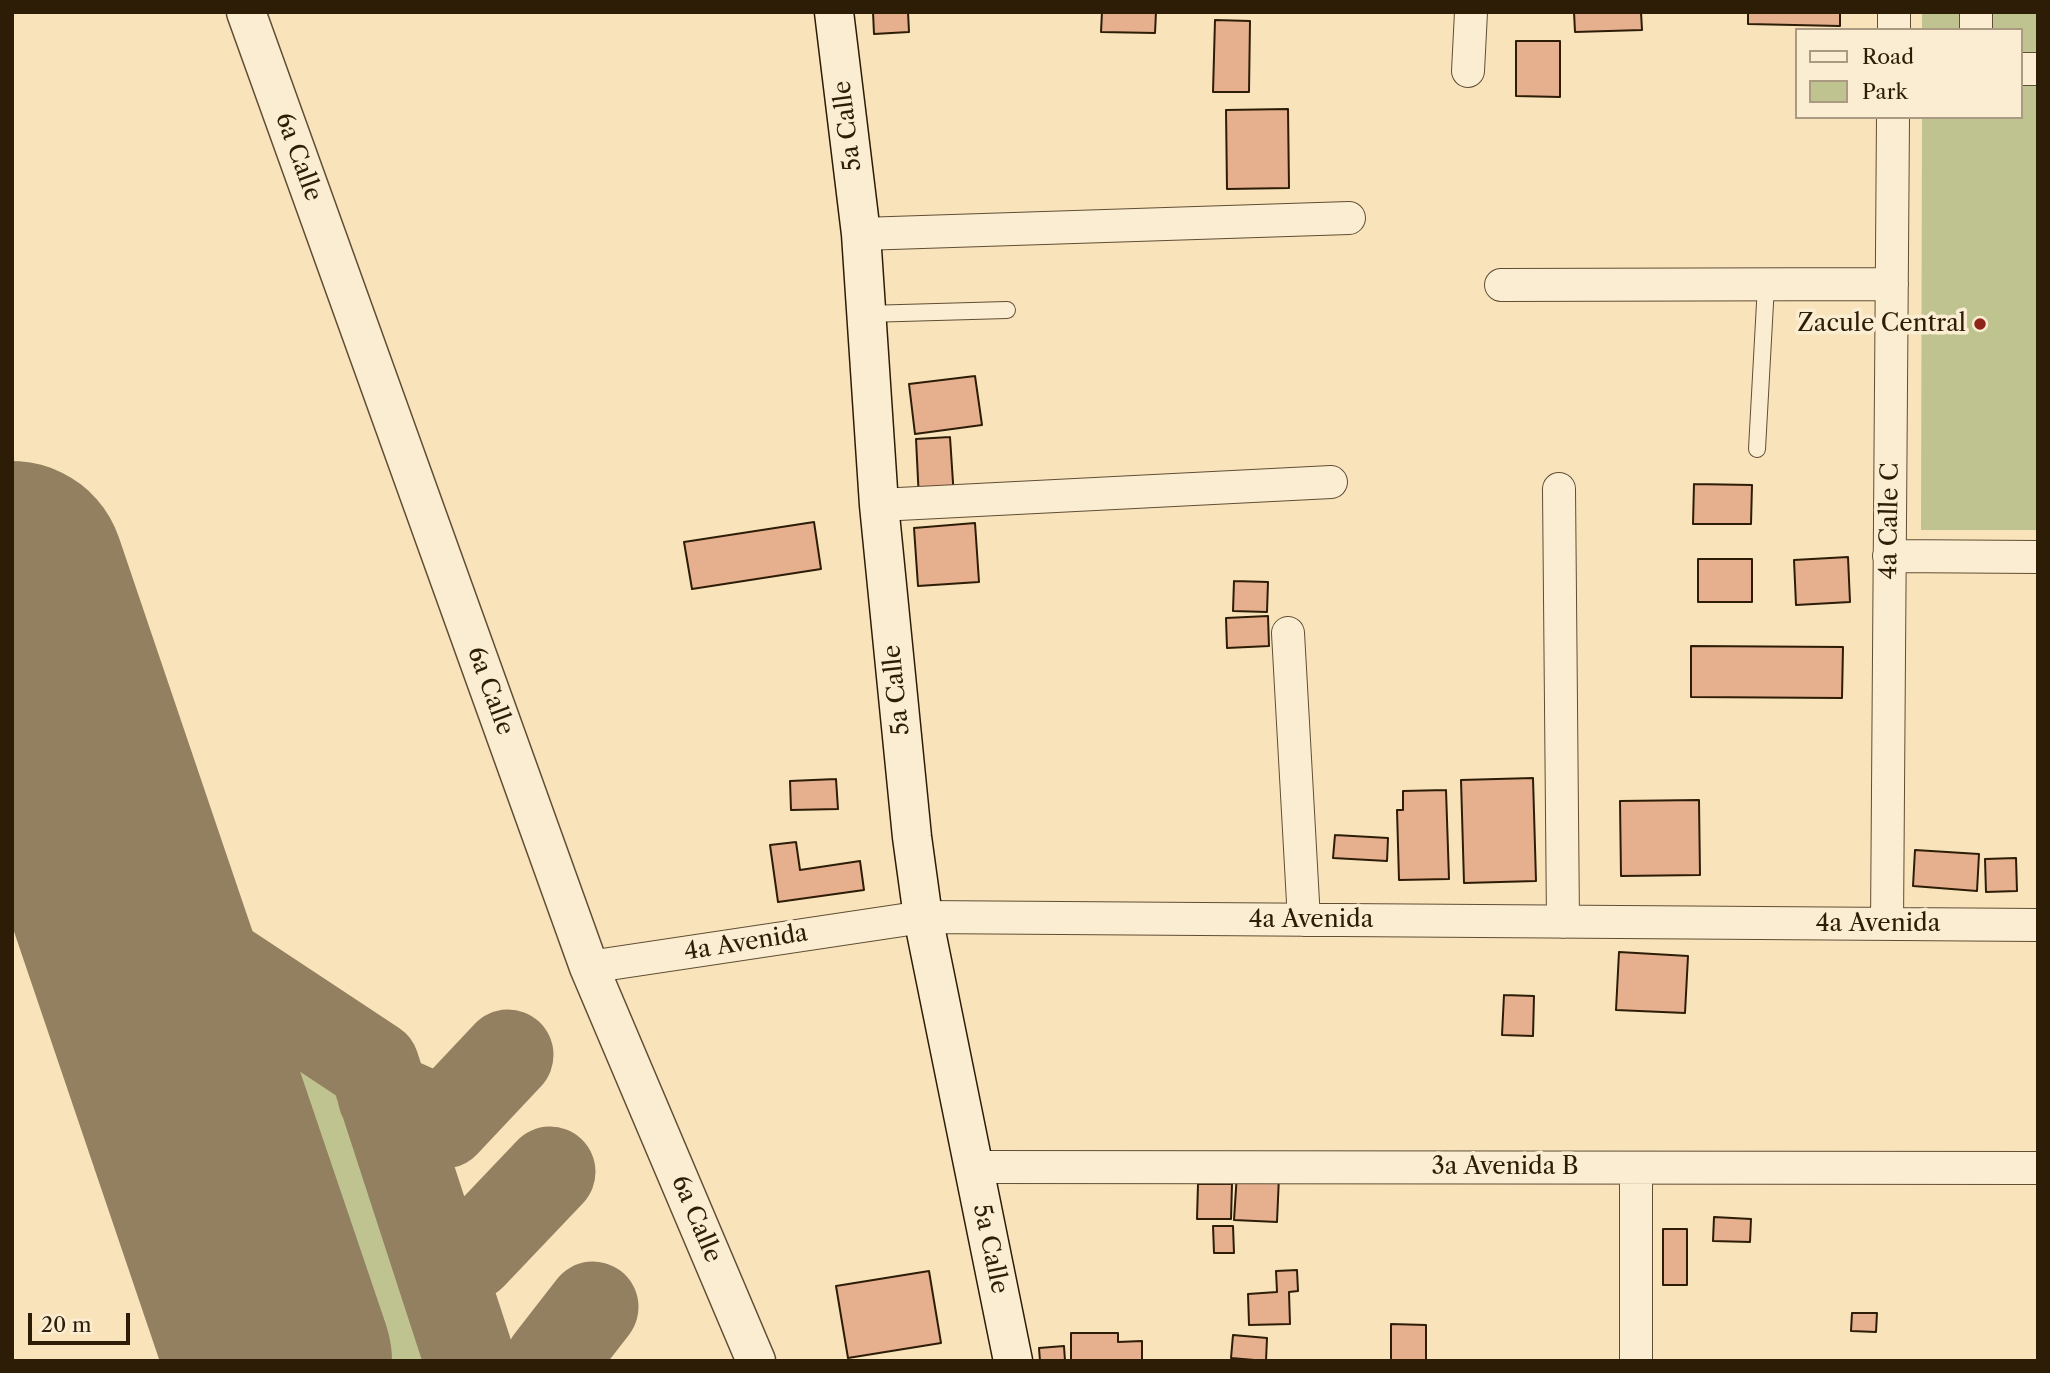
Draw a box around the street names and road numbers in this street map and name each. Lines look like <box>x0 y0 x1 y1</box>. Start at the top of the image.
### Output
street label: 5a Calle <box>828 79 868 173</box>
street label: 6a Calle <box>269 109 327 205</box>
street label: 4a Calle C <box>1875 462 1905 580</box>
street label: 6a Calle <box>461 643 519 739</box>
street label: 5a Calle <box>878 643 916 737</box>
street label: 4a Avenida <box>1249 906 1373 934</box>
street label: 4a Avenida <box>1816 910 1940 938</box>
street label: 4a Avenida <box>682 919 810 967</box>
street label: 3a Avenida B <box>1431 1153 1579 1181</box>
street label: 6a Calle <box>665 1171 727 1267</box>
street label: 5a Calle <box>966 1202 1014 1296</box>

